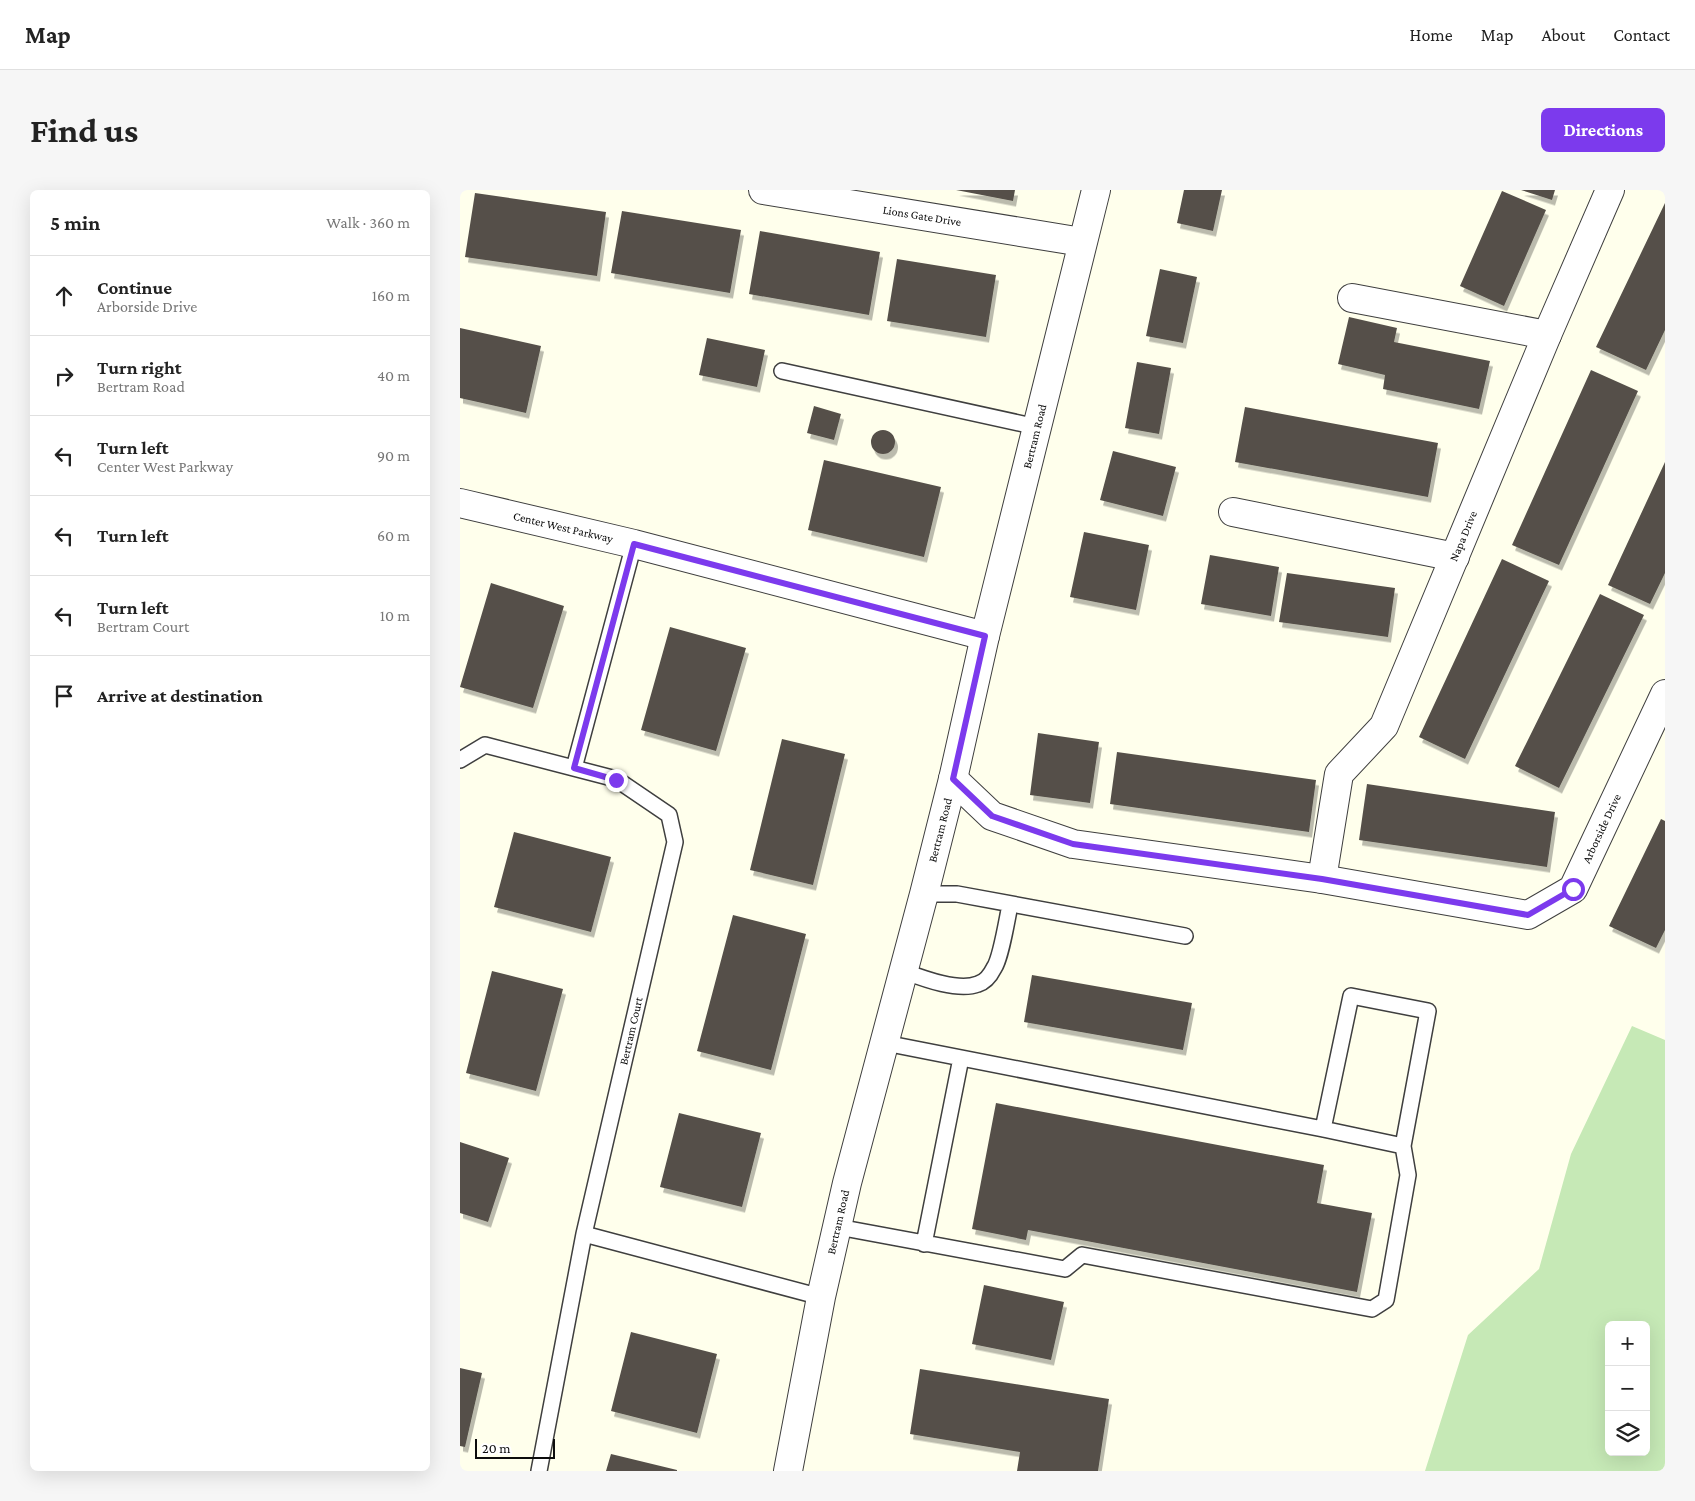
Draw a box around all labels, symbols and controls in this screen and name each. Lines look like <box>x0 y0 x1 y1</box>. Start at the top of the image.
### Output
text: Map <box>25 21 71 48</box>
text: Home <box>1410 25 1453 45</box>
text: Map <box>1481 25 1513 45</box>
text: About <box>1541 25 1585 45</box>
text: Contact <box>1613 25 1670 45</box>
button: Directions <box>1541 108 1665 152</box>
text: Find us <box>30 111 138 150</box>
street label: Lions Gate Drive <box>882 203 962 229</box>
text: 5 min <box>50 211 100 235</box>
text: Walk · 360 m <box>326 214 410 231</box>
text: Continue <box>97 277 172 298</box>
icon: ahead <box>50 282 78 310</box>
text: 160 m <box>372 287 410 304</box>
text: Arborside Drive <box>97 298 197 315</box>
text: Turn right <box>97 357 182 378</box>
icon: right <box>50 362 78 390</box>
text: 40 m <box>377 367 410 384</box>
text: Bertram Road <box>97 378 185 395</box>
street label: Bertram Road <box>1020 402 1050 470</box>
text: Turn left <box>97 437 169 458</box>
icon: left <box>50 442 78 470</box>
text: 90 m <box>377 447 410 464</box>
text: Center West Parkway <box>97 458 233 475</box>
street label: Center West Parkway <box>512 509 615 546</box>
street label: Napa Drive <box>1446 509 1480 563</box>
icon: left <box>50 522 78 550</box>
text: Turn left <box>97 525 169 546</box>
text: 60 m <box>377 527 410 544</box>
text: Turn left <box>97 597 169 618</box>
icon: left <box>50 602 78 630</box>
text: 10 m <box>380 607 410 624</box>
text: Bertram Court <box>97 618 189 635</box>
icon: arrive <box>50 682 78 710</box>
text: Arrive at destination <box>97 685 263 706</box>
route end <box>605 769 628 792</box>
street label: Arborside Drive <box>1579 791 1624 865</box>
street label: Bertram Road <box>925 796 955 864</box>
route start <box>1562 878 1585 901</box>
street label: Bertram Court <box>616 995 646 1066</box>
street label: Bertram Road <box>824 1188 852 1256</box>
map controls <box>1605 1321 1650 1456</box>
button: + <box>1605 1321 1650 1366</box>
button: − <box>1605 1366 1650 1411</box>
button: layers <box>1605 1411 1650 1456</box>
scale bar <box>475 1436 555 1459</box>
text: 20 m <box>482 1440 510 1456</box>

